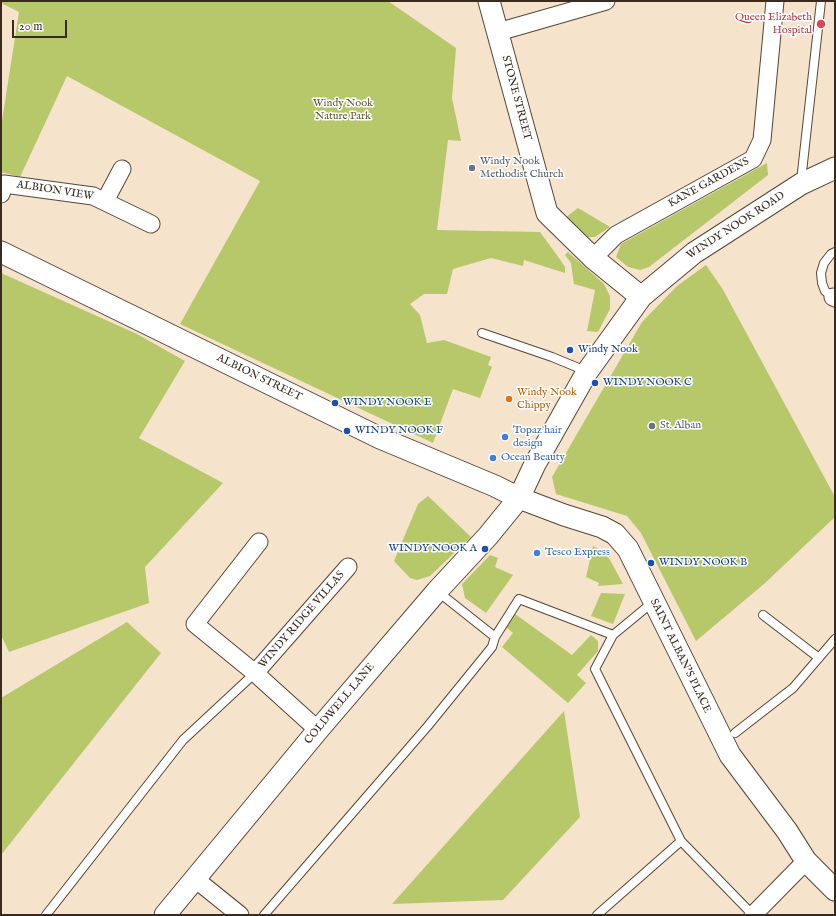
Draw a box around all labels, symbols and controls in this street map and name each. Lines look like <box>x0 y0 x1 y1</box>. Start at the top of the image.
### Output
place label: Queen Elizabeth Hospital <box>735 11 812 37</box>
scale bar <box>14 12 69 38</box>
marker: Queen Elizabeth Hospital <box>815 18 827 30</box>
text: 20 m <box>19 19 42 34</box>
street label: STONE STREET <box>498 54 534 142</box>
park label: Windy Nook Nature Park <box>313 97 373 123</box>
place label: Windy Nook Methodist Church <box>480 155 564 181</box>
street label: KANE GARDENS <box>666 155 752 211</box>
marker: Windy Nook Methodist Church <box>467 163 477 173</box>
street label: ALBION VIEW <box>15 178 95 204</box>
street label: WINDY NOOK ROAD <box>684 189 788 263</box>
place label: Windy Nook <box>578 343 638 357</box>
marker: Windy Nook <box>565 345 575 355</box>
street label: ALBION STREET <box>214 352 304 404</box>
place label: WINDY NOOK C <box>603 376 692 390</box>
marker: WINDY NOOK C <box>590 378 600 388</box>
place label: Windy Nook Chippy <box>517 386 577 412</box>
marker: Windy Nook Chippy <box>504 394 514 404</box>
place label: WINDY NOOK E <box>343 396 432 410</box>
marker: WINDY NOOK E <box>330 398 340 408</box>
place label: St. Alban <box>660 419 701 433</box>
marker: St. Alban <box>647 421 657 431</box>
place label: WINDY NOOK F <box>355 424 443 438</box>
place label: Topaz hair design <box>513 424 562 450</box>
marker: WINDY NOOK F <box>342 426 352 436</box>
marker: Topaz hair design <box>500 432 510 442</box>
place label: Ocean Beauty <box>501 451 565 465</box>
marker: Ocean Beauty <box>488 453 498 463</box>
place label: WINDY NOOK A <box>389 542 477 556</box>
marker: WINDY NOOK A <box>480 544 490 554</box>
place label: Tesco Express <box>545 546 610 560</box>
marker: Tesco Express <box>532 548 542 558</box>
place label: WINDY NOOK B <box>659 556 747 570</box>
marker: WINDY NOOK B <box>646 558 656 568</box>
street label: WINDY RIDGE VILLAS <box>256 569 348 671</box>
street label: SAINT ALBAN'S PLACE <box>647 597 713 715</box>
street label: COLDWELL LANE <box>302 661 378 747</box>

